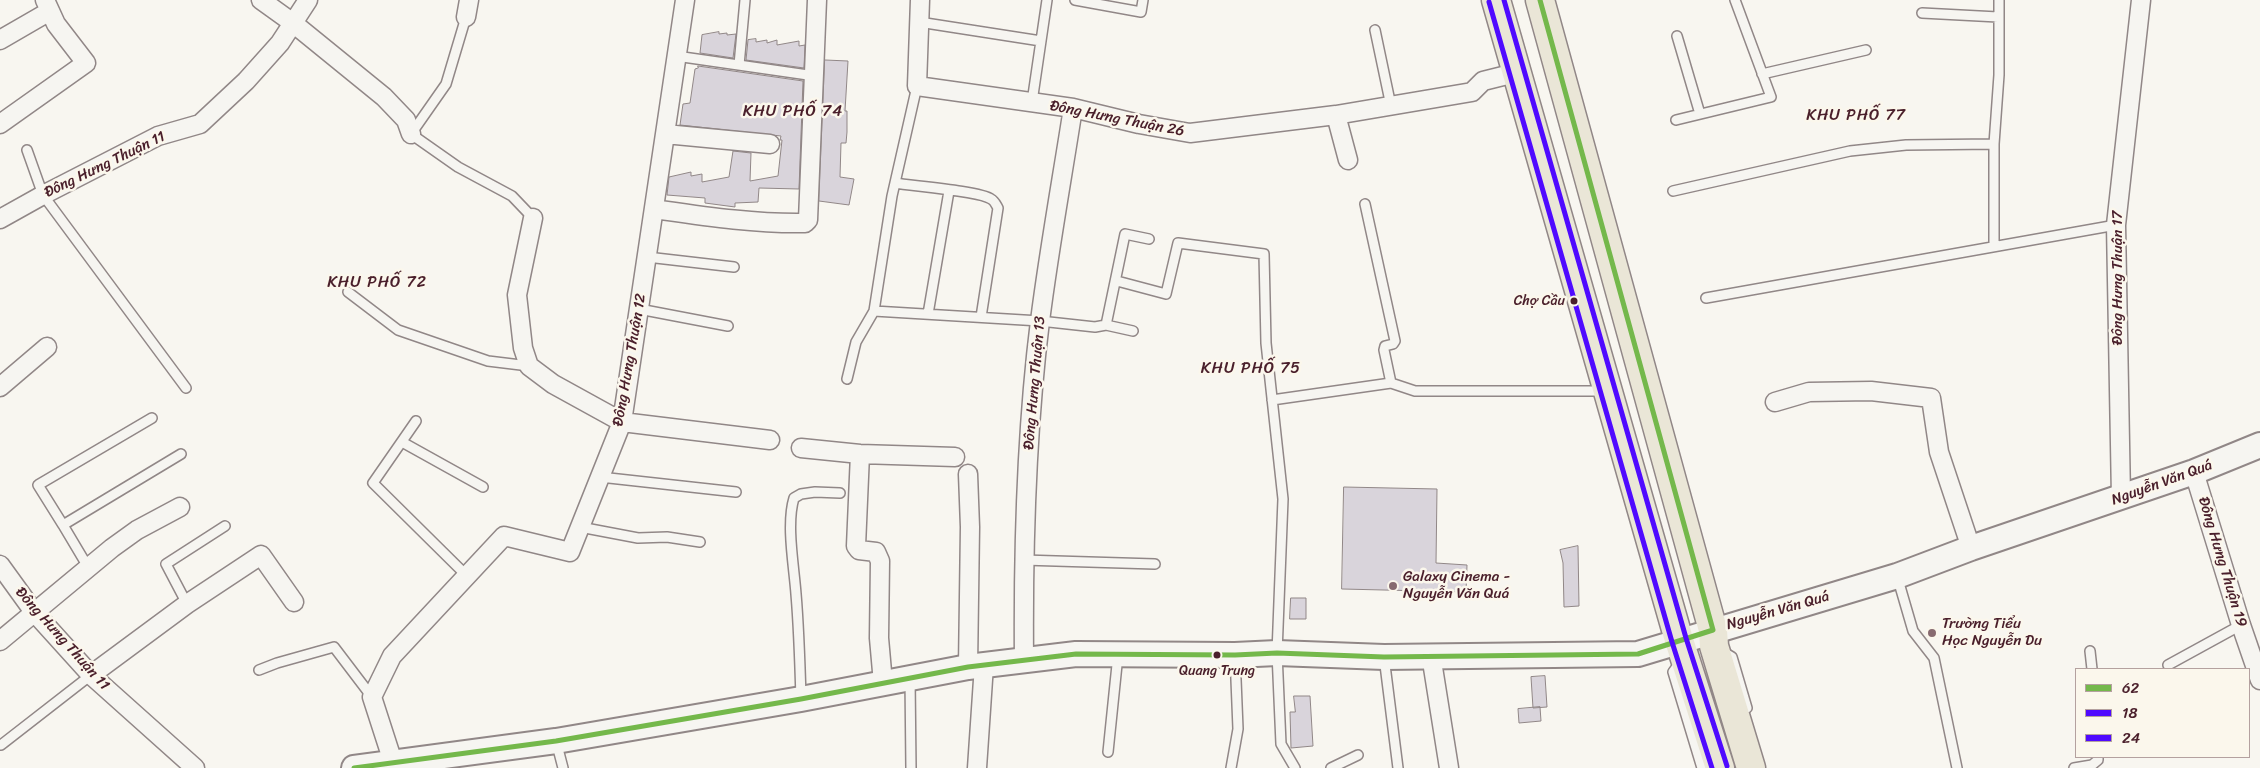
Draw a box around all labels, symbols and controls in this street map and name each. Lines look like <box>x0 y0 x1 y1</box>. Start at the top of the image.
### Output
street label: Đông Hưng Thuận 26 <box>1048 97 1186 141</box>
district label: KHU PHỐ 74 <box>741 102 845 122</box>
district label: KHU PHỐ 77 <box>1805 106 1907 126</box>
street label: Đông Hưng Thuận 11 <box>42 128 168 202</box>
street label: Đông Hưng Thuận 17 <box>2109 211 2127 345</box>
district label: KHU PHỐ 72 <box>326 273 428 293</box>
street label: Đông Hưng Thuận 12 <box>609 292 651 428</box>
place label: Chợ Cầu <box>1514 293 1565 309</box>
marker: Chợ Cầu <box>1569 296 1579 306</box>
street label: Đông Hưng Thuận 13 <box>1020 315 1050 451</box>
district label: KHU PHỐ 75 <box>1200 359 1302 379</box>
street label: Nguyễn Văn Quá <box>2109 456 2215 510</box>
street label: Đông Hưng Thuận 19 <box>2194 495 2250 629</box>
place label: Galaxy Cinema - Nguyễn Văn Quá <box>1403 568 1510 603</box>
marker: Galaxy Cinema - Nguyễn Văn Quá <box>1387 580 1399 592</box>
street label: Đông Hưng Thuận 11 <box>11 584 113 694</box>
street label: Nguyễn Văn Quá <box>1724 588 1832 634</box>
place label: Trường Tiểu Học Nguyễn Du <box>1942 615 2042 650</box>
marker: Trường Tiểu Học Nguyễn Du <box>1926 627 1938 639</box>
marker: Quang Trung <box>1212 650 1222 660</box>
place label: Quang Trung <box>1179 663 1255 679</box>
legend <box>2075 668 2250 758</box>
text: 62 <box>2122 675 2139 701</box>
text: 18 <box>2122 700 2137 726</box>
text: 24 <box>2122 725 2140 751</box>

